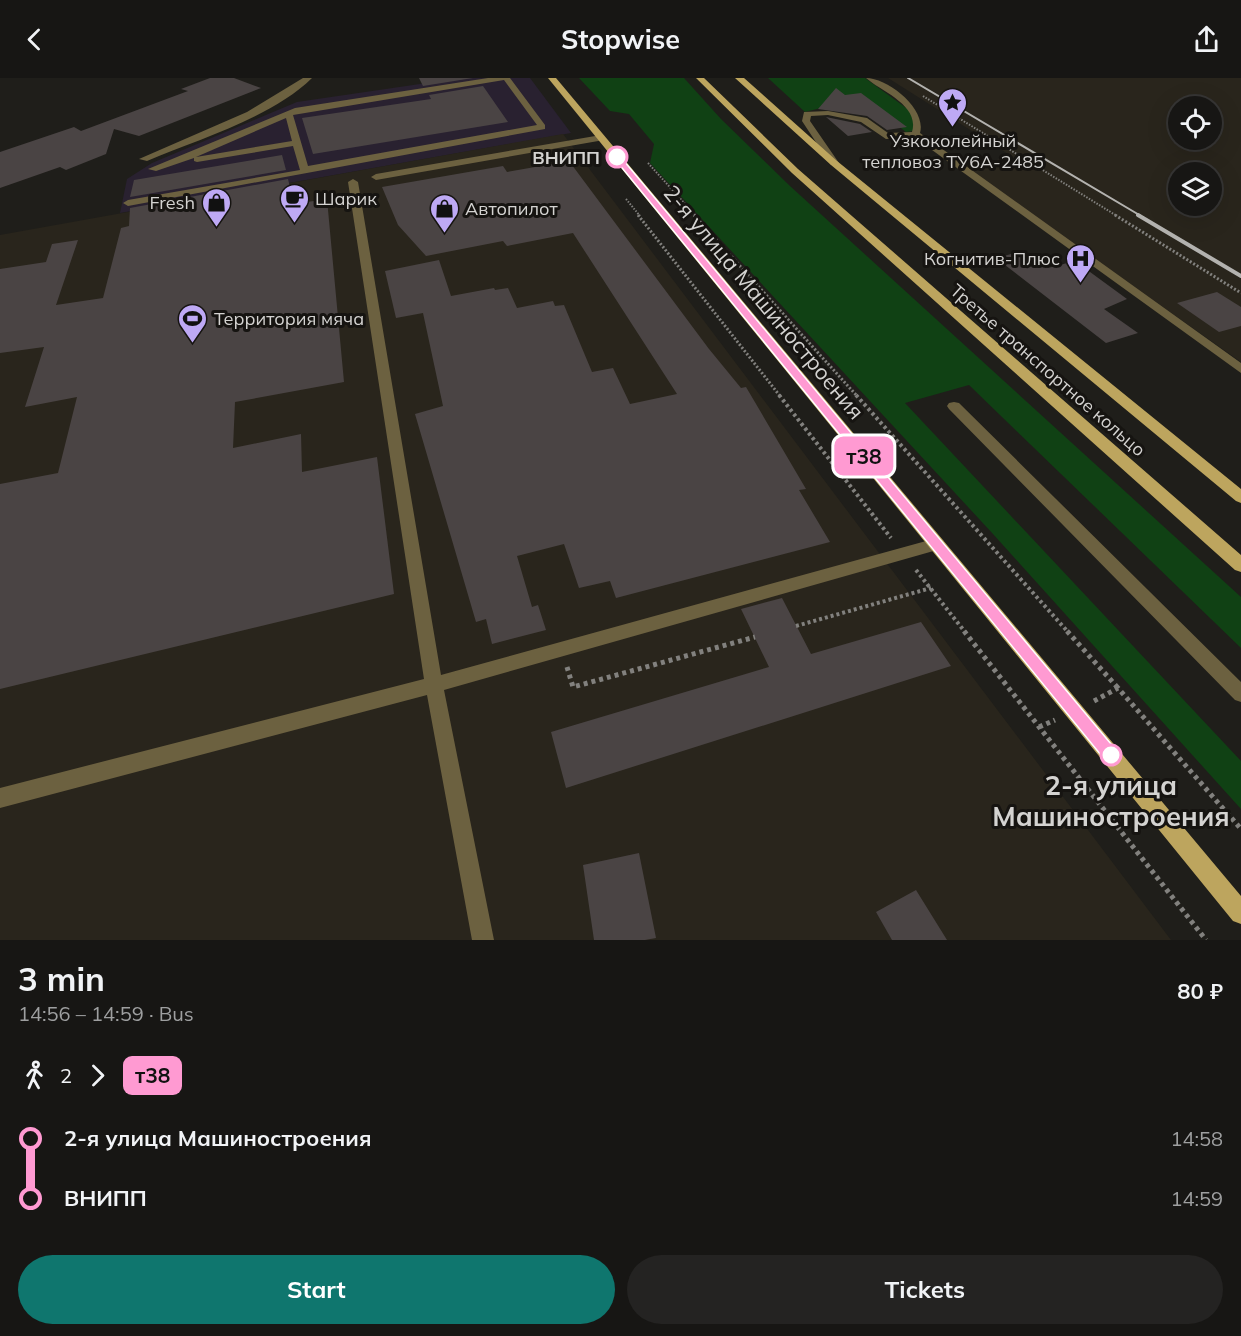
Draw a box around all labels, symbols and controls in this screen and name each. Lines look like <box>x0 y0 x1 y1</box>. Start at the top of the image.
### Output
text: Stopwise <box>561 22 680 56</box>
icon: back <box>18 23 51 56</box>
icon: share <box>1190 23 1223 56</box>
place icon: Узкоколейный тепловоз ТУ6А-2485 <box>937 87 969 129</box>
map controls <box>1168 96 1222 216</box>
button: locate <box>1168 96 1222 150</box>
place label: Узкоколейный тепловоз ТУ6А-2485 <box>862 129 1044 173</box>
place label: ВНИПП <box>532 146 600 169</box>
marker: ВНИПП <box>606 146 628 168</box>
button: layers <box>1168 162 1222 216</box>
street label: 2-я улица Машиностроения <box>658 179 870 425</box>
cafe icon: Шарик <box>278 182 310 224</box>
shop icon: Fresh <box>200 186 232 228</box>
place label: Шарик <box>315 187 377 210</box>
place label: Fresh <box>149 191 195 214</box>
shop icon: Автопилот <box>428 192 460 234</box>
place label: Автопилот <box>465 197 559 220</box>
hospital icon: Когнитив-Плюс <box>1065 242 1097 284</box>
place label: Когнитив-Плюс <box>924 247 1060 270</box>
street label: Третье транспортное кольцо <box>946 279 1150 461</box>
sports icon: Территория мяча <box>177 302 209 344</box>
place label: Территория мяча <box>214 307 364 330</box>
line badge: т38 <box>830 436 898 476</box>
text: т38 <box>846 443 882 469</box>
marker: 2-я улица Машиностроения <box>1100 744 1122 766</box>
place label: 2-я улица Машиностроения <box>992 768 1230 833</box>
text: 3 min <box>18 958 105 999</box>
text: 80 ₽ <box>1177 977 1223 1005</box>
text: 14:56 – 14:59 · Bus <box>18 1001 194 1026</box>
icon: walk <box>18 1059 51 1092</box>
icon: forward <box>81 1059 114 1092</box>
text: т38 <box>135 1062 170 1088</box>
text: 2 <box>60 1063 72 1088</box>
text: 2-я улица Машиностроения <box>64 1124 371 1152</box>
text: 14:58 <box>1170 1126 1223 1151</box>
text: ВНИПП <box>64 1184 147 1212</box>
text: 14:59 <box>1170 1186 1223 1211</box>
button: Start <box>18 1255 615 1324</box>
button: Tickets <box>627 1255 1223 1324</box>

